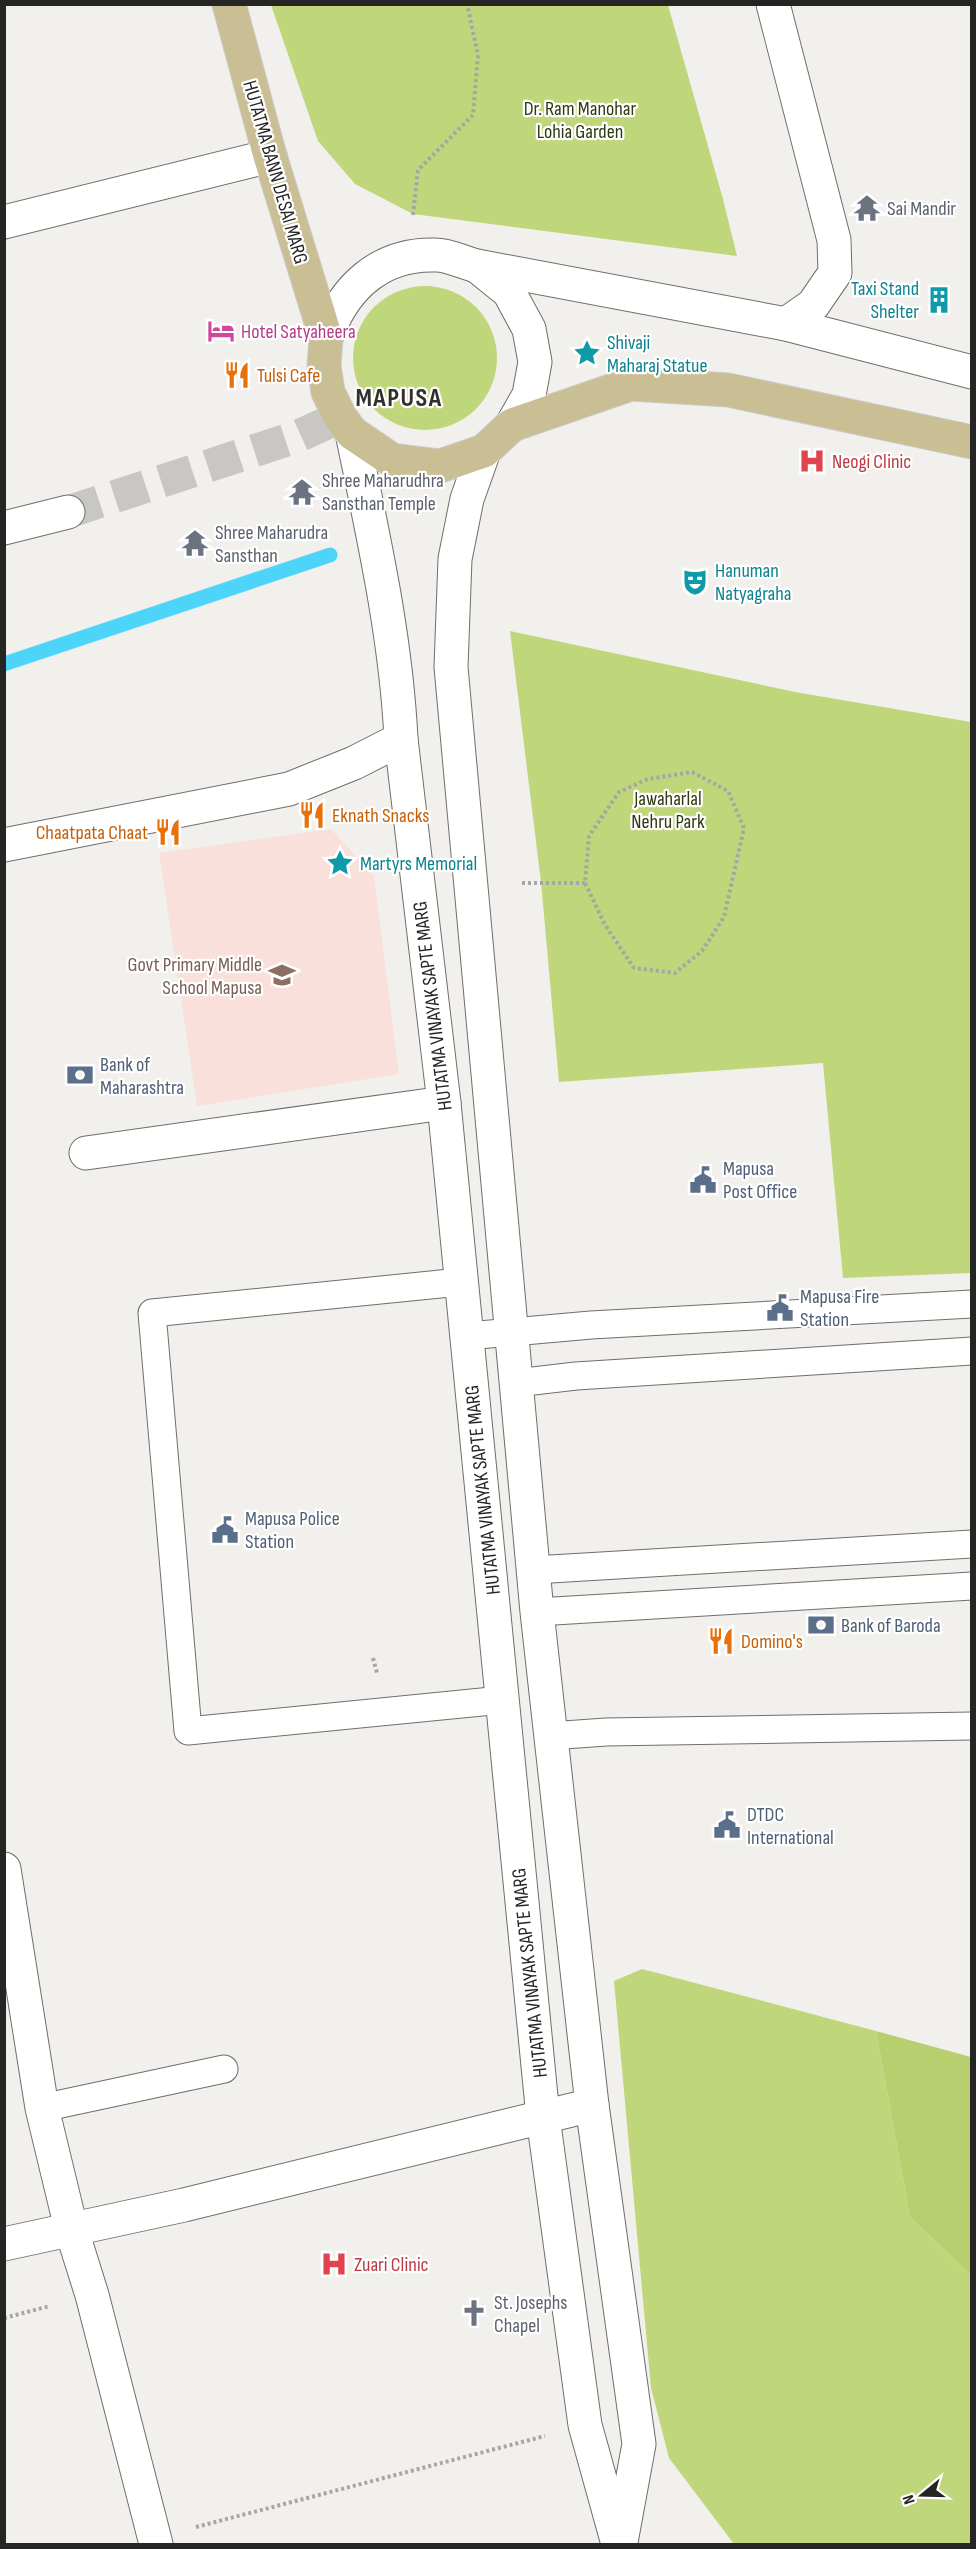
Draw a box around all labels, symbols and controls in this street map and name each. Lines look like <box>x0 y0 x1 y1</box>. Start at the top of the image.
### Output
street label: HUTATMA BANN DESAI MARG <box>237 78 313 267</box>
park label: Dr. Ram Manohar Lohia Garden <box>524 97 637 144</box>
temple icon: Sai Mandir <box>852 193 882 223</box>
place label: Sai Mandir <box>887 197 956 221</box>
place label: Taxi Stand Shelter <box>851 277 919 324</box>
building icon: Taxi Stand Shelter <box>924 285 954 315</box>
hotel icon: Hotel Satyaheera <box>206 316 236 346</box>
place label: Hotel Satyaheera <box>241 320 356 344</box>
place label: Shivaji Maharaj Statue <box>607 331 707 378</box>
place icon: Shivaji Maharaj Statue <box>572 338 602 368</box>
restaurant icon: Tulsi Cafe <box>222 360 252 390</box>
place label: Tulsi Cafe <box>257 364 320 388</box>
district label: MAPUSA <box>355 383 443 414</box>
hospital icon: Neogi Clinic <box>797 446 827 476</box>
place label: Neogi Clinic <box>832 450 911 474</box>
place label: Shree Maharudhra Sansthan Temple <box>322 469 444 516</box>
temple icon: Shree Maharudhra Sansthan Temple <box>287 477 317 507</box>
place label: Shree Maharudra Sansthan <box>215 521 328 568</box>
temple icon: Shree Maharudra Sansthan <box>180 528 210 558</box>
place label: Hanuman Natyagraha <box>715 559 792 606</box>
theatre icon: Hanuman Natyagraha <box>680 567 710 597</box>
park label: Jawaharlal Nehru Park <box>631 787 705 834</box>
restaurant icon: Eknath Snacks <box>297 800 327 830</box>
place label: Eknath Snacks <box>332 804 429 828</box>
restaurant icon: Chaatpata Chaat <box>153 817 183 847</box>
place label: Chaatpata Chaat <box>36 821 148 845</box>
place icon: Martyrs Memorial <box>325 848 355 878</box>
place label: Martyrs Memorial <box>360 852 477 876</box>
street label: HUTATMA VINAYAK SAPTE MARG <box>408 900 458 1112</box>
place label: Govt Primary Middle School Mapusa <box>127 953 262 1000</box>
school or university icon: Govt Primary Middle School Mapusa <box>267 960 297 990</box>
place label: Bank of Maharashtra <box>100 1053 184 1100</box>
bank icon: Bank of Maharashtra <box>65 1060 95 1090</box>
place label: Mapusa Post Office <box>723 1157 797 1204</box>
public building icon: Mapusa Post Office <box>688 1165 718 1195</box>
place label: Mapusa Fire Station <box>800 1285 879 1332</box>
public building icon: Mapusa Fire Station <box>765 1293 795 1323</box>
street label: HUTATMA VINAYAK SAPTE MARG <box>460 1384 506 1596</box>
place label: Mapusa Police Station <box>245 1507 340 1554</box>
public building icon: Mapusa Police Station <box>210 1515 240 1545</box>
bank icon: Bank of Baroda <box>806 1610 836 1640</box>
place label: Bank of Baroda <box>841 1614 941 1638</box>
restaurant icon: Domino's <box>706 1626 736 1656</box>
place label: Domino's <box>741 1630 803 1654</box>
place label: DTDC International <box>747 1803 834 1850</box>
public building icon: DTDC International <box>712 1810 742 1840</box>
street label: HUTATMA VINAYAK SAPTE MARG <box>507 1867 553 2079</box>
hospital icon: Zuari Clinic <box>319 2249 349 2279</box>
place label: Zuari Clinic <box>354 2253 429 2277</box>
place label: St. Josephs Chapel <box>494 2291 568 2338</box>
church icon: St. Josephs Chapel <box>459 2298 489 2328</box>
north arrow <box>892 2465 952 2525</box>
text: N <box>899 2492 920 2507</box>

